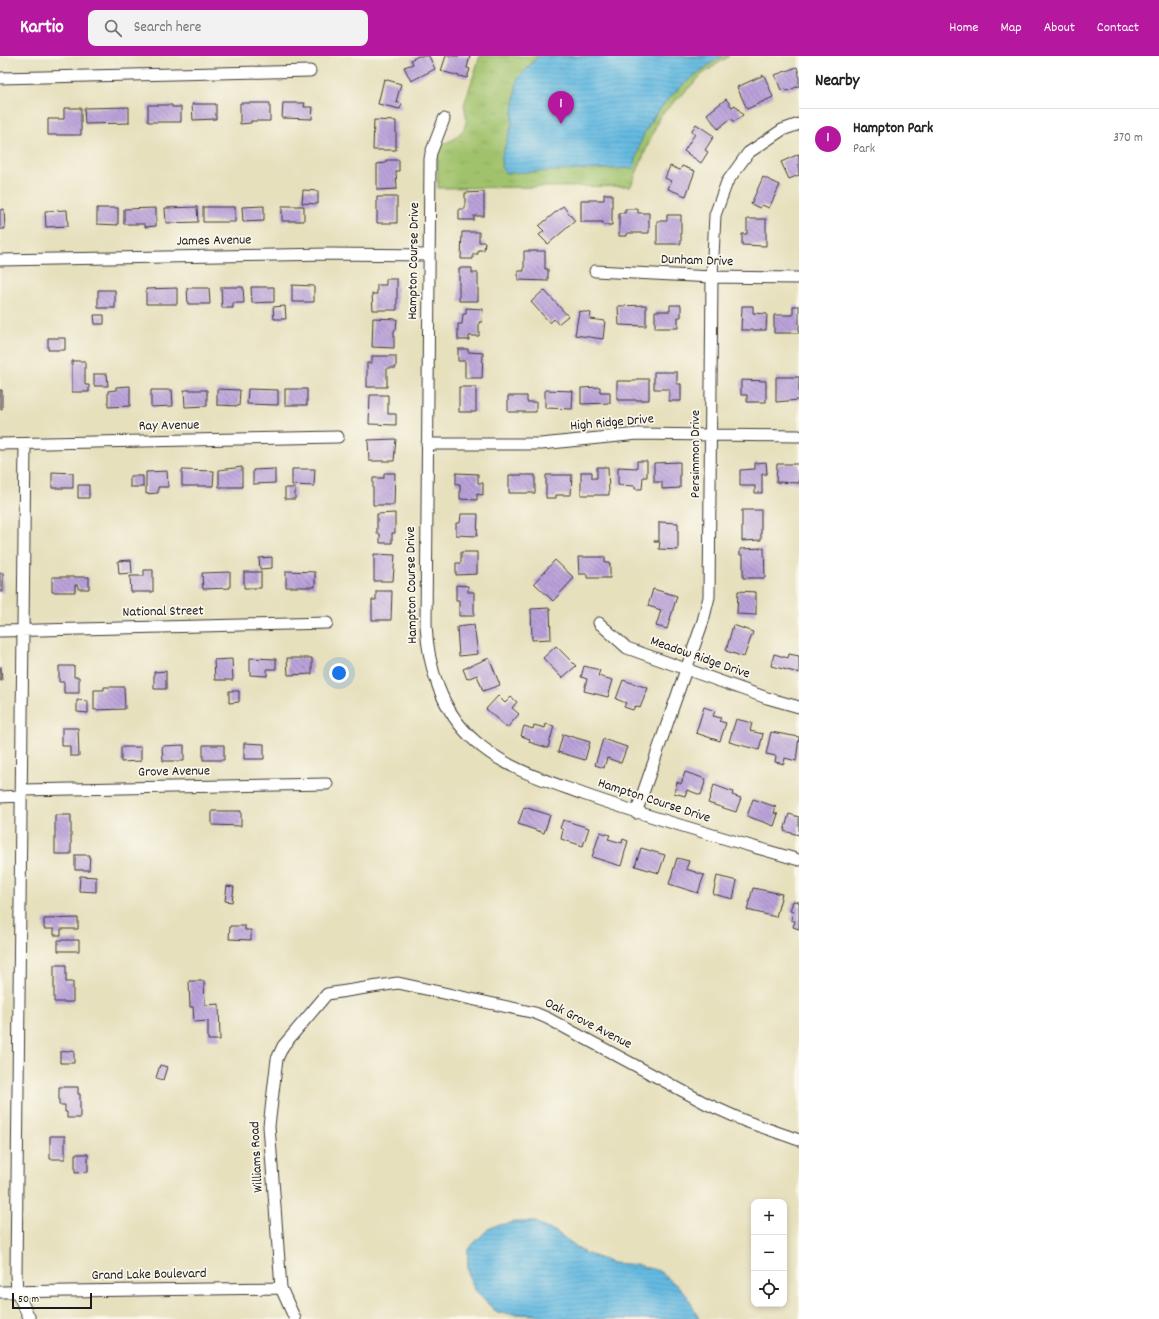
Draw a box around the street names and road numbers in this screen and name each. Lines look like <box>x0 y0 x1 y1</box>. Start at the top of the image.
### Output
street label: Hampton Course Drive <box>403 202 425 320</box>
street label: James Avenue <box>176 230 252 252</box>
street label: Dunham Drive <box>660 250 734 272</box>
street label: High Ridge Drive <box>569 409 655 437</box>
street label: Persimmon Drive <box>686 410 706 498</box>
street label: Ray Avenue <box>139 415 199 437</box>
street label: Hampton Course Drive <box>401 526 423 644</box>
street label: National Street <box>122 601 204 623</box>
street label: Meadow Ridge Drive <box>647 632 753 684</box>
street label: Grove Avenue <box>138 761 210 783</box>
street label: Hampton Course Drive <box>595 773 713 829</box>
street label: Oak Grove Avenue <box>541 993 635 1055</box>
street label: Williams Road <box>245 1121 269 1193</box>
street label: Grand Lake Boulevard <box>91 1264 207 1286</box>

